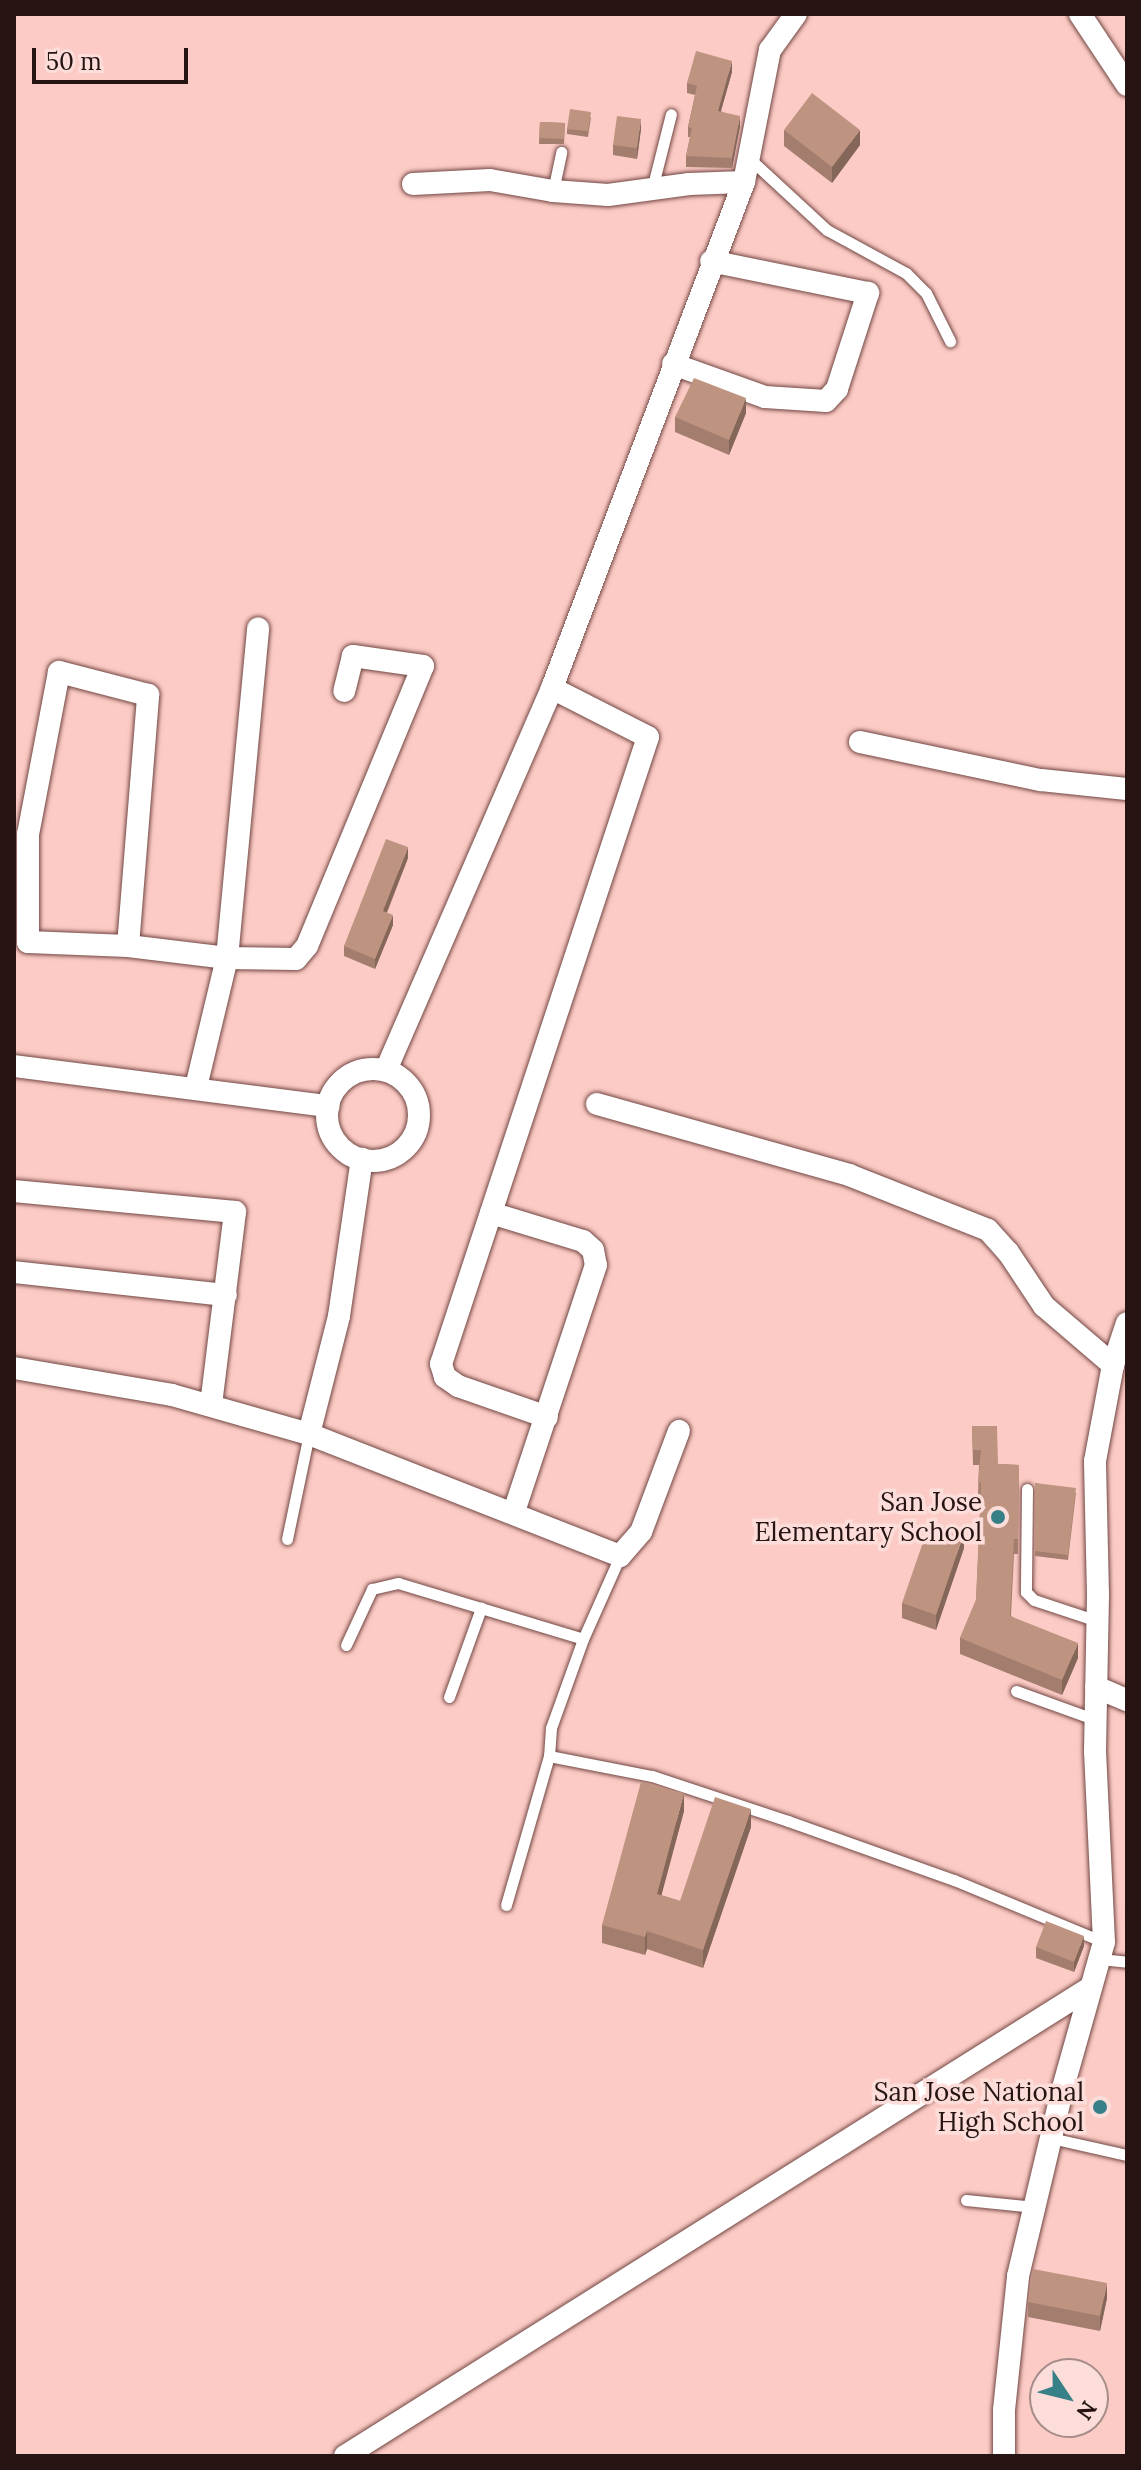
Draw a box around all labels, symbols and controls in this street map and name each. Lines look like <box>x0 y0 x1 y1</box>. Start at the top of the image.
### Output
scale bar <box>36 32 192 82</box>
text: 50 m <box>46 46 102 77</box>
place label: San Jose Elementary School <box>754 1486 982 1548</box>
marker: San Jose Elementary School <box>989 1508 1007 1526</box>
place label: San Jose National High School <box>874 2076 1084 2138</box>
marker: San Jose National High School <box>1091 2098 1109 2116</box>
north arrow <box>1029 2358 1109 2438</box>
text: N <box>1071 2396 1103 2426</box>

